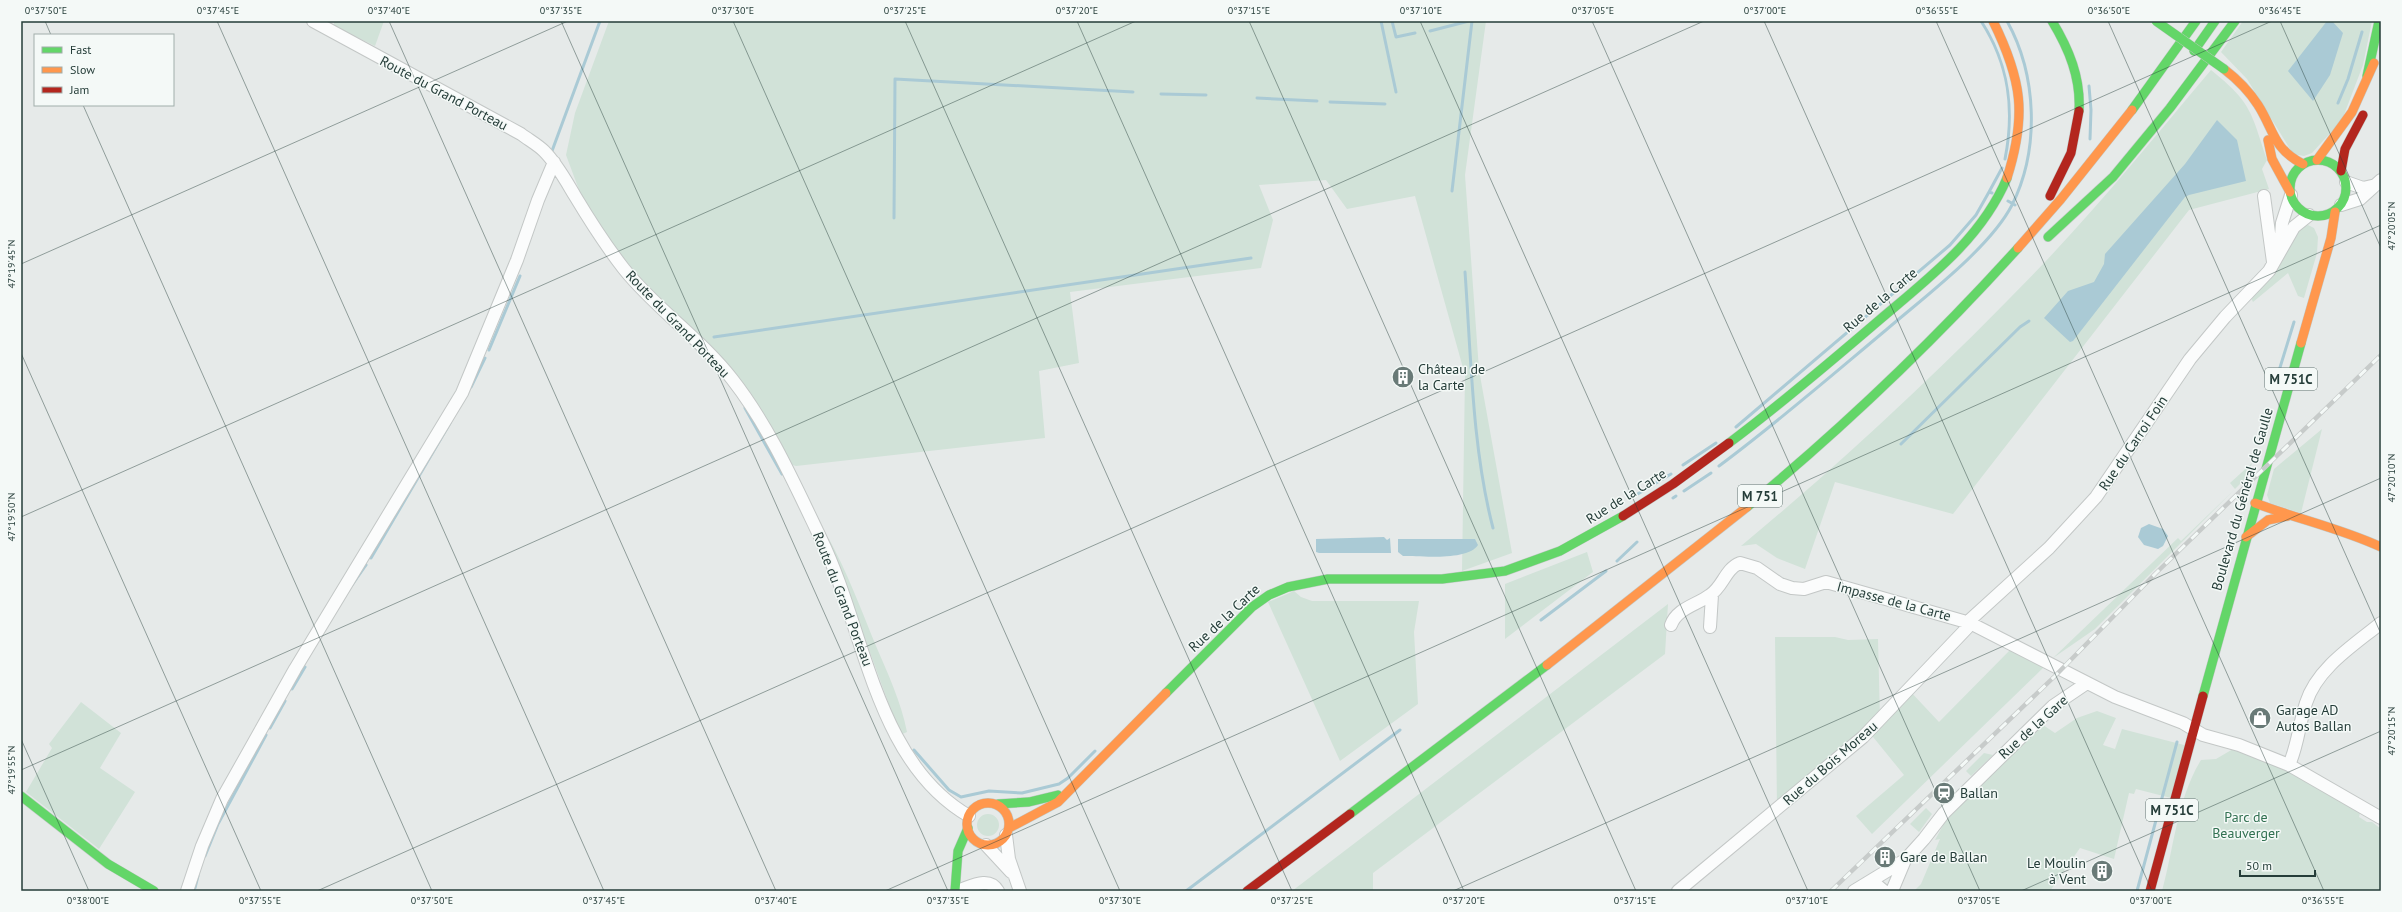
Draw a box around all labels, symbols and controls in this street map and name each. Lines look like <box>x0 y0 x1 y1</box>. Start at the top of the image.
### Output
text: 0°37'50"E <box>25 4 67 17</box>
text: 0°37'45"E <box>197 4 239 17</box>
text: 0°37'40"E <box>368 4 410 17</box>
text: 0°37'35"E <box>540 4 582 17</box>
text: 0°37'30"E <box>712 4 754 17</box>
text: 0°37'25"E <box>884 4 926 17</box>
text: 0°37'20"E <box>1056 4 1098 17</box>
text: 0°37'15"E <box>1228 4 1270 17</box>
text: 0°37'10"E <box>1400 4 1442 17</box>
text: 0°37'05"E <box>1572 4 1614 17</box>
text: 0°37'00"E <box>1744 4 1786 17</box>
text: 0°36'55"E <box>1916 4 1958 17</box>
text: 0°36'50"E <box>2088 4 2130 17</box>
text: 0°36'45"E <box>2259 4 2301 17</box>
legend <box>34 34 174 106</box>
text: Fast <box>70 42 91 57</box>
street label: Route du Grand Porteau <box>377 52 511 134</box>
text: Slow <box>70 62 95 77</box>
text: Jam <box>69 82 89 97</box>
text: 47°20'05"N <box>2385 201 2398 251</box>
text: 47°19'45"N <box>5 239 18 289</box>
street label: Rue de la Carte <box>1839 264 1921 336</box>
street label: Route du Grand Porteau <box>622 267 734 381</box>
place label: Château de la Carte <box>1418 360 1485 394</box>
building icon: Château de la Carte <box>1390 364 1416 390</box>
road number: M 751C <box>2265 368 2317 390</box>
street label: Rue du Carroi Foin <box>2095 392 2171 494</box>
street label: Boulevard du Général de Gaulle <box>2207 405 2277 593</box>
text: 47°20'10"N <box>2385 453 2398 503</box>
street label: Rue de la Carte <box>1583 464 1669 528</box>
road number: M 751 <box>1738 485 1782 507</box>
text: 47°19'50"N <box>5 492 18 542</box>
street label: Route du Grand Porteau <box>809 529 877 669</box>
street label: Impasse de la Carte <box>1835 577 1953 625</box>
street label: Rue de la Carte <box>1184 580 1264 656</box>
street label: Rue de la Gare <box>1995 691 2071 763</box>
place label: Garage AD Autos Ballan <box>2276 701 2351 735</box>
shop icon: Garage AD Autos Ballan <box>2247 705 2273 731</box>
text: 47°20'15"N <box>2385 706 2398 756</box>
street label: Rue du Bois Moreau <box>1779 717 1881 809</box>
text: 47°19'55"N <box>5 745 18 795</box>
station icon: Ballan <box>1931 780 1957 806</box>
place label: Ballan <box>1960 784 1998 802</box>
road number: M 751C <box>2146 799 2198 821</box>
park label: Parc de Beauverger <box>2212 808 2280 842</box>
building icon: Gare de Ballan <box>1872 844 1898 870</box>
place label: Gare de Ballan <box>1900 848 1987 866</box>
scale bar <box>2240 852 2315 878</box>
place label: Le Moulin à Vent <box>2027 854 2086 888</box>
building icon: Le Moulin à Vent <box>2089 858 2115 884</box>
text: 50 m <box>2246 858 2272 873</box>
text: 0°38'00"E <box>67 894 109 907</box>
text: 0°37'55"E <box>239 894 281 907</box>
text: 0°37'50"E <box>411 894 453 907</box>
text: 0°37'45"E <box>583 894 625 907</box>
text: 0°37'40"E <box>755 894 797 907</box>
text: 0°37'35"E <box>927 894 969 907</box>
text: 0°37'30"E <box>1099 894 1141 907</box>
text: 0°37'25"E <box>1271 894 1313 907</box>
text: 0°37'20"E <box>1443 894 1485 907</box>
text: 0°37'15"E <box>1614 894 1656 907</box>
text: 0°37'10"E <box>1786 894 1828 907</box>
text: 0°37'05"E <box>1958 894 2000 907</box>
text: 0°37'00"E <box>2130 894 2172 907</box>
text: 0°36'55"E <box>2302 894 2344 907</box>

